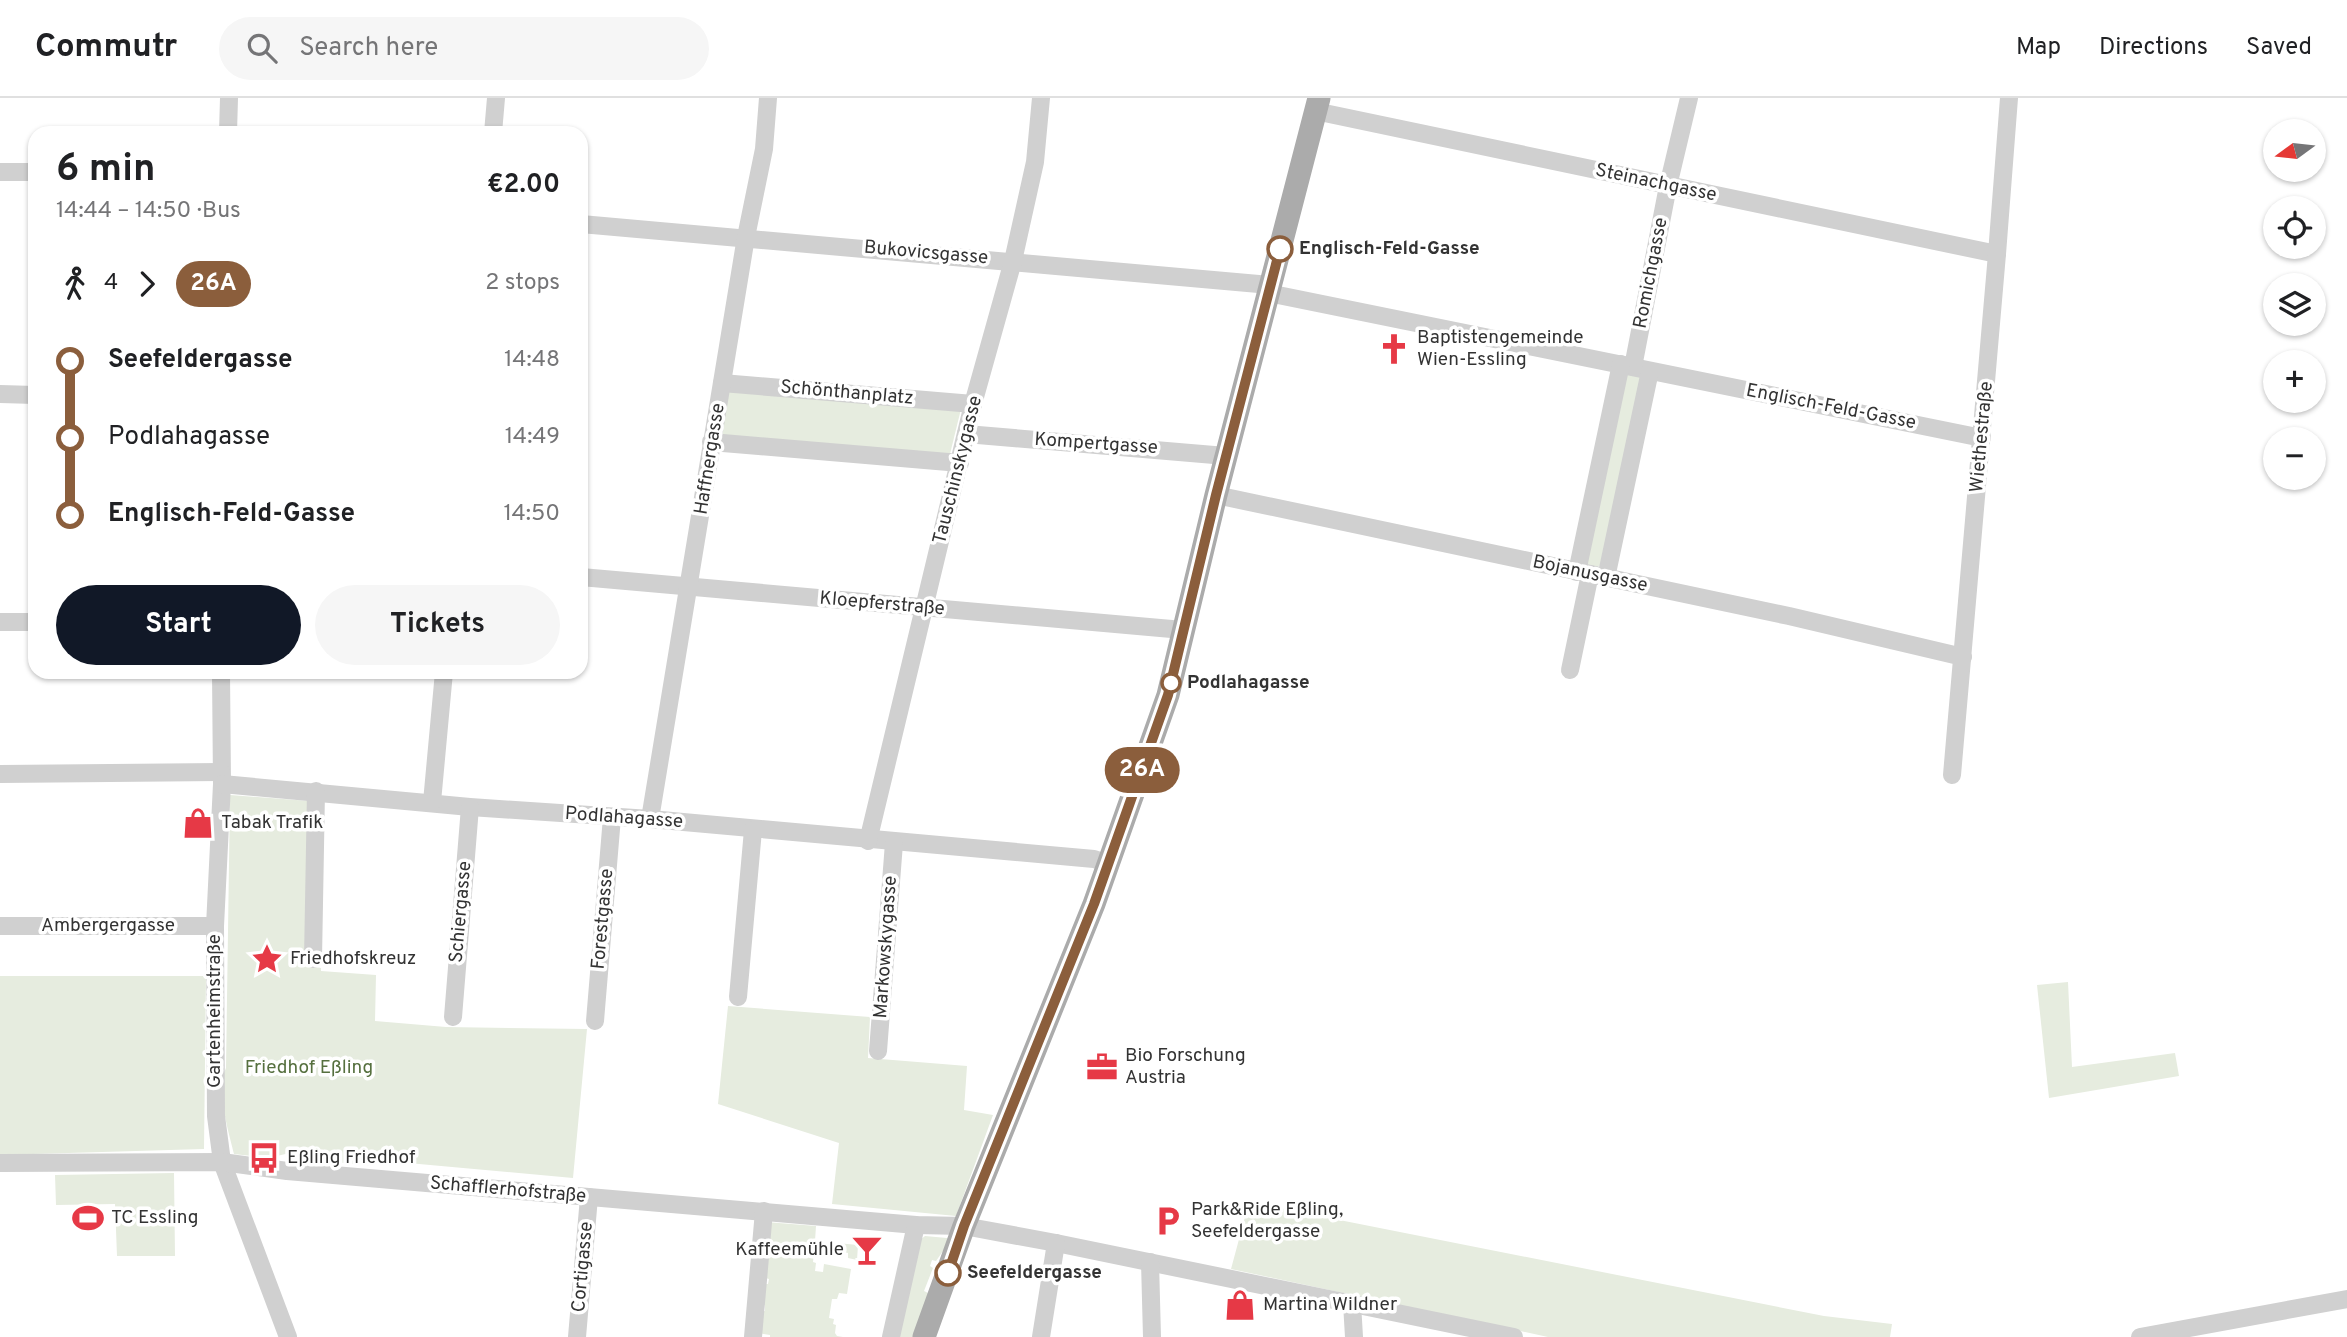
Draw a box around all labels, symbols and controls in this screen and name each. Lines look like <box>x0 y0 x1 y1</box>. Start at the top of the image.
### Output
search box <box>219 17 709 80</box>
text: Commutr <box>35 27 177 69</box>
icon: search <box>243 29 281 67</box>
text: Search here <box>299 32 438 65</box>
text: Map <box>2016 33 2061 63</box>
text: Directions <box>2099 33 2208 63</box>
text: Saved <box>2246 33 2312 63</box>
north arrow <box>2263 119 2326 182</box>
map controls <box>2263 119 2326 490</box>
text: 6 min <box>56 146 155 195</box>
street label: Steinachgasse <box>1593 158 1719 208</box>
text: €2.00 <box>487 169 560 202</box>
button: locate <box>2263 196 2326 259</box>
text: 14:44 – 14:50 · Bus <box>56 197 241 226</box>
street label: Romichgasse <box>1628 215 1674 331</box>
street label: Bukovicsgasse <box>863 236 989 270</box>
marker: Englisch-Feld-Gasse <box>1267 236 1293 262</box>
place label: Englisch-Feld-Gasse <box>1299 237 1480 261</box>
icon: walk <box>56 265 94 303</box>
icon: forward <box>128 265 166 303</box>
text: 4 <box>104 269 118 298</box>
text: 26A <box>190 269 237 299</box>
text: 2 stops <box>485 269 560 298</box>
button: layers <box>2263 273 2326 336</box>
place label: Baptistengemeinde Wien-Essling <box>1417 326 1583 372</box>
church icon: Baptistengemeinde Wien-Essling <box>1377 332 1411 366</box>
text: Seefeldergasse <box>108 344 293 377</box>
text: 14:48 <box>504 346 560 375</box>
button: + <box>2263 350 2326 413</box>
street label: Schönthanplatz <box>779 375 915 411</box>
street label: Englisch-Feld-Gasse <box>1744 379 1918 435</box>
street label: Wiethestraße <box>1965 380 1999 494</box>
street label: Tauschinskygasse <box>928 393 988 547</box>
street label: Haffnergasse <box>689 402 731 516</box>
text: Podlahagasse <box>108 421 270 454</box>
text: 14:49 <box>505 423 560 452</box>
button: − <box>2263 427 2326 490</box>
street label: Kompertgasse <box>1033 428 1159 460</box>
text: Englisch-Feld-Gasse <box>108 498 355 531</box>
text: 14:50 <box>503 500 560 529</box>
street label: Bojanusgasse <box>1530 550 1650 598</box>
button: Start <box>56 585 301 665</box>
button: Tickets <box>315 585 560 665</box>
street label: Kloepferstraße <box>818 587 946 621</box>
place label: Podlahagasse <box>1187 671 1310 695</box>
marker: Podlahagasse <box>1161 673 1181 693</box>
line badge: 26A <box>1102 747 1182 793</box>
text: 26A <box>1119 755 1165 785</box>
street label: Podlahagasse <box>564 802 684 834</box>
shop icon: Tabak Trafik <box>181 806 215 840</box>
place label: Tabak Trafik <box>221 811 323 835</box>
street label: Schiergasse <box>445 860 477 964</box>
street label: Forestgasse <box>587 868 619 970</box>
street label: Markowskygasse <box>869 875 903 1019</box>
street label: Ambergergasse <box>41 914 175 938</box>
street label: Gartenheimstraße <box>203 934 227 1088</box>
place icon: Friedhofskreuz <box>250 942 284 976</box>
place label: Friedhofskreuz <box>290 947 416 971</box>
place label: Bio Forschung Austria <box>1125 1044 1246 1090</box>
office icon: Bio Forschung Austria <box>1085 1050 1119 1084</box>
park label: Friedhof Eßling <box>245 1056 373 1080</box>
bus stop icon: Eßling Friedhof <box>247 1141 281 1175</box>
place label: Eßling Friedhof <box>287 1146 416 1170</box>
street label: Schafflerhofstraße <box>429 1171 587 1209</box>
place label: Park&Ride Eßling, Seefeldergasse <box>1191 1198 1343 1244</box>
sports icon: TC Essling <box>71 1201 105 1235</box>
parking icon: Park&Ride Eßling, Seefeldergasse <box>1151 1204 1185 1238</box>
place label: TC Essling <box>111 1206 198 1230</box>
street label: Cortigasse <box>567 1221 599 1313</box>
bar icon: Kaffeemühle <box>850 1233 884 1267</box>
place label: Kaffeemühle <box>735 1238 844 1262</box>
marker: Seefeldergasse <box>935 1260 961 1286</box>
place label: Seefeldergasse <box>967 1261 1102 1285</box>
shop icon: Martina Wildner <box>1223 1288 1257 1322</box>
place label: Martina Wildner <box>1263 1293 1398 1317</box>

